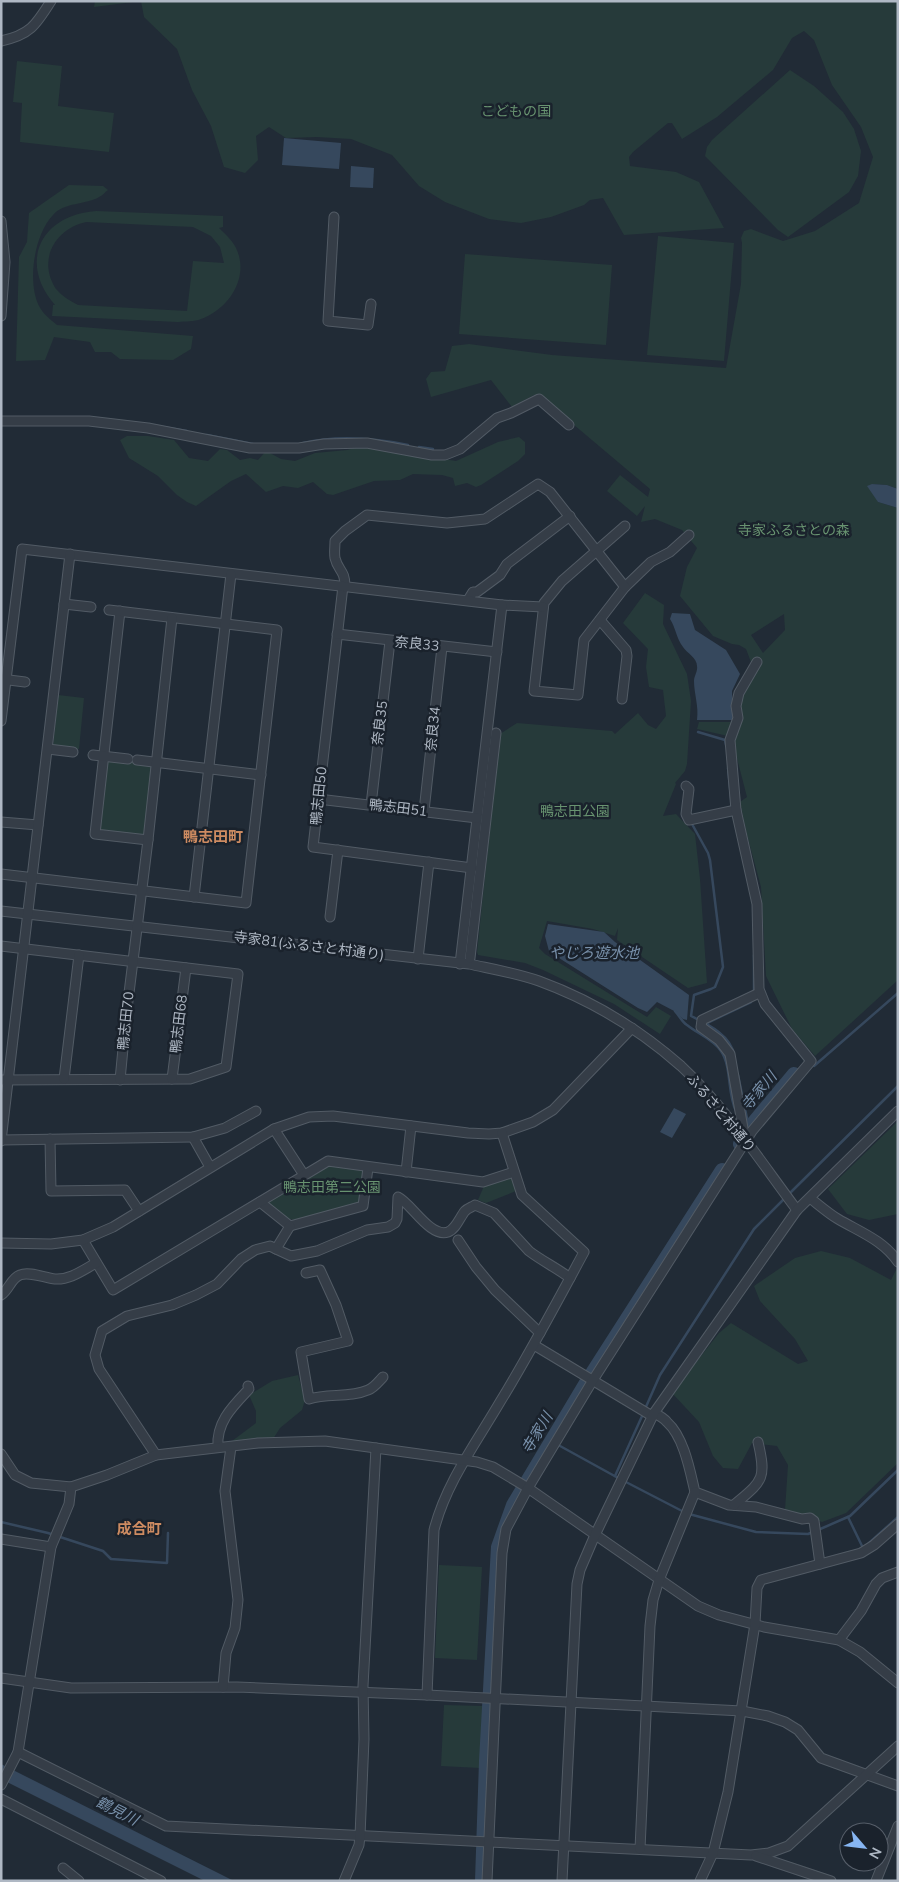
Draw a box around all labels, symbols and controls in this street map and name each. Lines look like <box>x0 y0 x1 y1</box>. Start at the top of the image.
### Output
park label: こどもの国 <box>481 102 551 121</box>
park label: 寺家ふるさとの森 <box>738 521 850 540</box>
street label: 奈良33 <box>394 632 440 656</box>
street label: 奈良35 <box>368 700 392 746</box>
street label: 奈良34 <box>421 706 445 752</box>
street label: 鴨志田50 <box>306 766 332 826</box>
street label: 鴨志田51 <box>368 795 428 821</box>
park label: 鴨志田公園 <box>540 802 610 821</box>
district label: 鴨志田町 <box>183 827 243 847</box>
street label: 寺家81(ふるさと村通り) <box>233 927 385 965</box>
water label: やじろ遊水池 <box>549 943 641 963</box>
street label: 鴨志田70 <box>113 991 139 1051</box>
street label: 鴨志田68 <box>166 994 192 1054</box>
water label: 寺家川 <box>737 1066 782 1115</box>
street label: ふるさと村通り <box>682 1069 760 1157</box>
park label: 鴨志田第二公園 <box>283 1178 381 1197</box>
water label: 寺家川 <box>517 1407 558 1457</box>
district label: 成合町 <box>116 1519 162 1539</box>
water label: 鶴見川 <box>92 1792 143 1831</box>
north arrow <box>839 1822 889 1872</box>
text: N <box>864 1844 886 1862</box>

